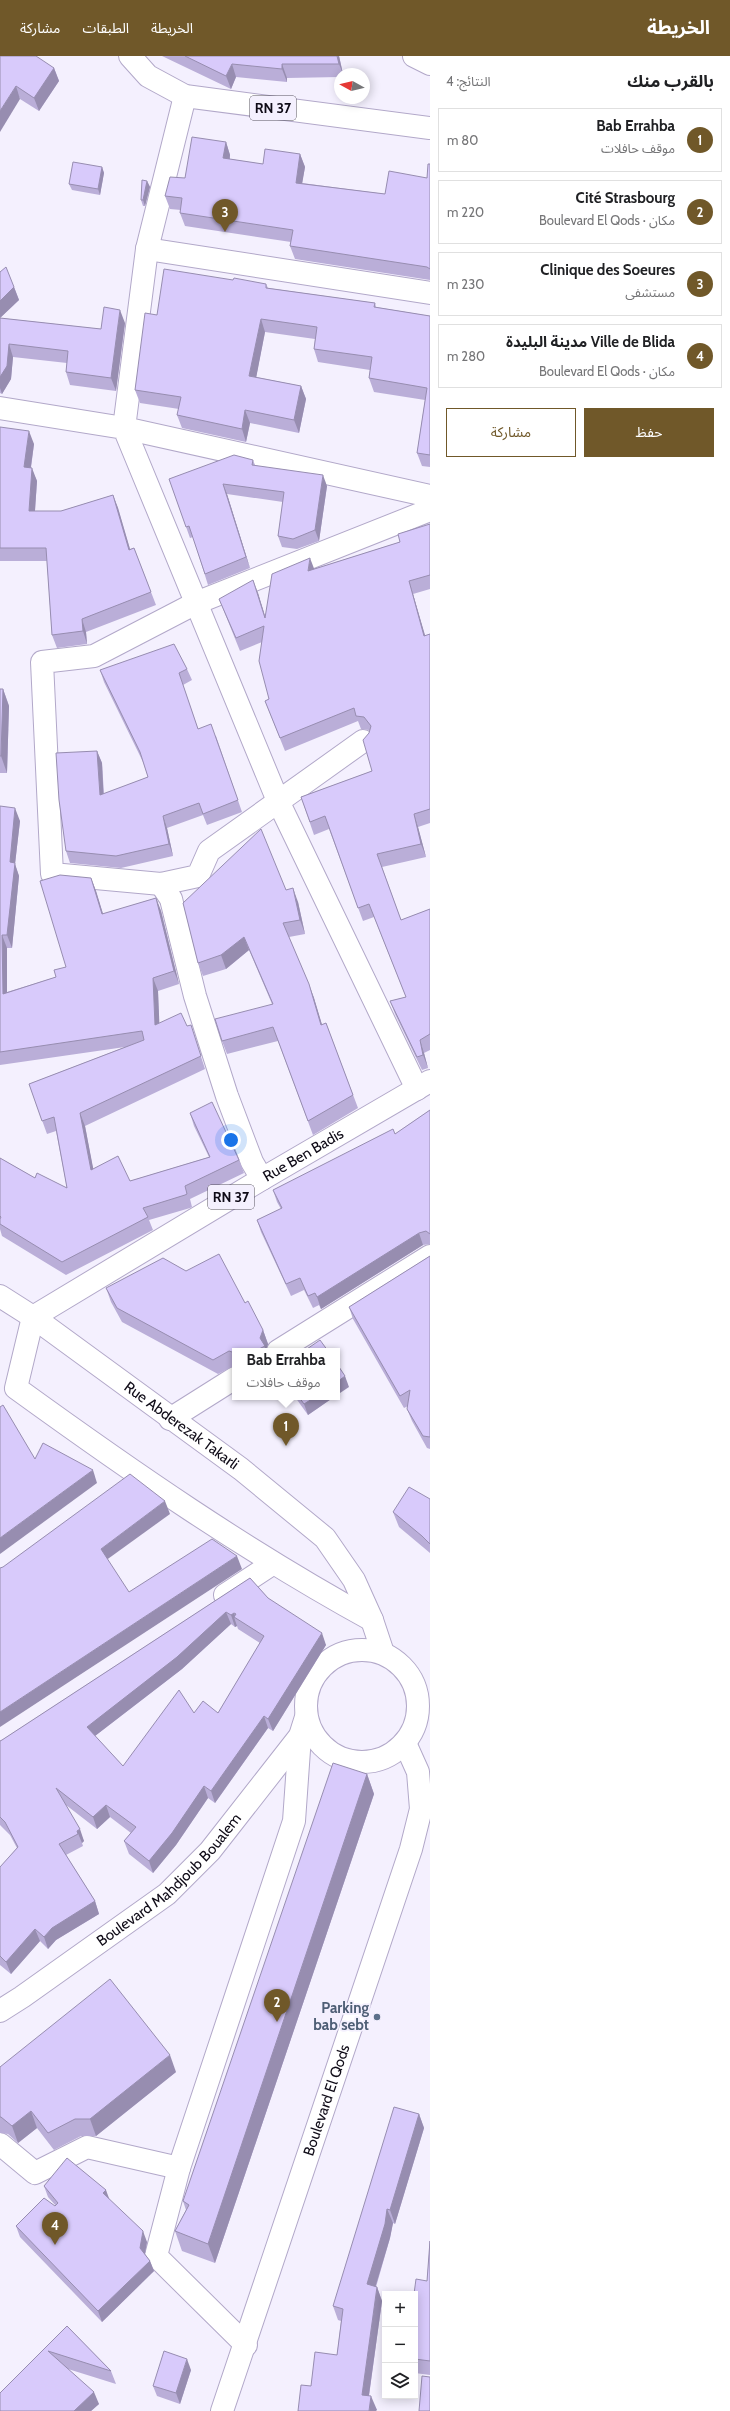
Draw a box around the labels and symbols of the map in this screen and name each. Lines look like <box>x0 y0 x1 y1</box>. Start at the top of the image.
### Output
north arrow <box>334 68 370 104</box>
road number: RN 37 <box>250 96 296 120</box>
pin: 3 <box>212 199 238 232</box>
street label: Rue Ben Badis <box>260 1125 347 1185</box>
your location <box>221 1130 241 1150</box>
road number: RN 37 <box>208 1185 254 1209</box>
street label: Rue Abderezak Takarli <box>121 1378 242 1473</box>
pin: 1 <box>273 1413 299 1446</box>
street label: Boulevard Mahdjoub Boualem <box>93 1810 245 1950</box>
pin: 2 <box>264 1989 290 2022</box>
place label: Parking bab sebt <box>313 1999 369 2034</box>
marker: Parking bab sebt <box>372 2012 382 2022</box>
street label: Boulevard El Qods <box>299 2042 354 2158</box>
pin: 4 <box>42 2212 68 2245</box>

